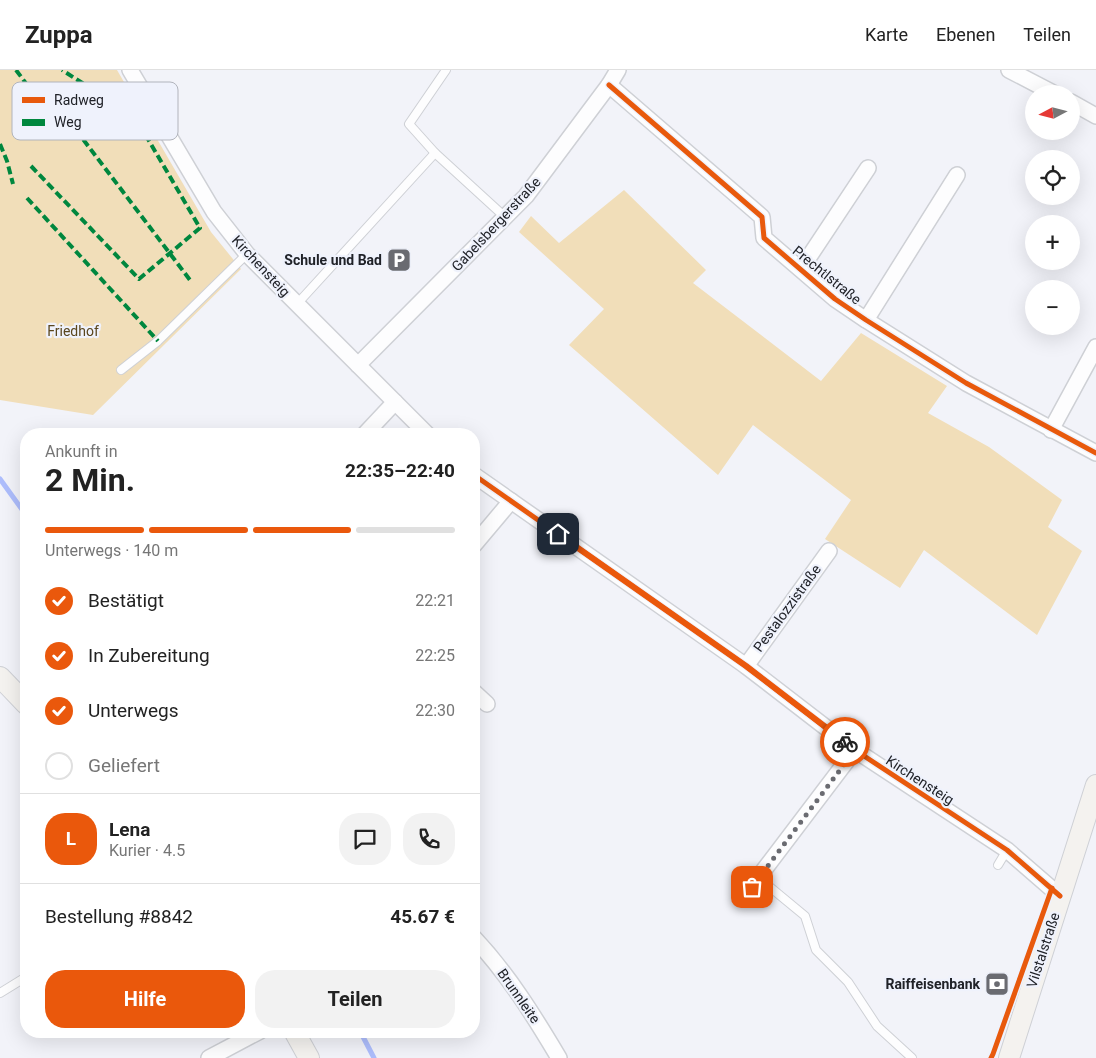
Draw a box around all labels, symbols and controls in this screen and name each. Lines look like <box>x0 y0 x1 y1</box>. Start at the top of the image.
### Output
text: Zuppa <box>25 21 93 49</box>
text: Karte <box>865 24 908 45</box>
text: Ebenen <box>936 24 995 45</box>
text: Teilen <box>1023 24 1071 45</box>
legend <box>12 82 178 140</box>
north arrow <box>1025 85 1080 140</box>
map controls <box>1025 85 1080 335</box>
text: Radweg <box>54 92 104 108</box>
text: Weg <box>54 114 82 130</box>
button: locate <box>1025 150 1080 205</box>
street label: Gabelsbergerstraße <box>448 174 544 274</box>
button: + <box>1025 215 1080 270</box>
street label: Kirchensteig <box>229 232 293 300</box>
street label: Prechtlstraße <box>790 242 864 308</box>
parking icon: Schule und Bad <box>386 247 412 273</box>
place label: Schule und Bad <box>284 252 382 268</box>
button: − <box>1025 280 1080 335</box>
park label: Friedhof <box>47 323 99 339</box>
text: Ankunft in <box>45 442 118 461</box>
text: 22:35–22:40 <box>345 459 455 482</box>
text: 2 Min. <box>45 461 135 499</box>
pin <box>537 513 579 555</box>
icon: home <box>544 520 572 548</box>
text: Unterwegs · 140 m <box>45 541 178 560</box>
street label: Pestalozzistraße <box>750 561 824 655</box>
icon: check <box>45 587 73 615</box>
text: Bestätigt <box>88 589 164 612</box>
text: 22:21 <box>415 591 455 610</box>
icon: check <box>45 642 73 670</box>
text: In Zubereitung <box>88 644 210 667</box>
text: 22:25 <box>415 646 455 665</box>
icon: check <box>45 697 73 725</box>
text: Unterwegs <box>88 699 179 722</box>
text: 22:30 <box>415 701 455 720</box>
courier <box>820 717 870 767</box>
icon: bike <box>831 728 859 756</box>
street label: Kirchensteig <box>883 752 957 808</box>
text: Geliefert <box>88 754 160 777</box>
button: chat <box>339 813 391 865</box>
button: phone <box>403 813 455 865</box>
text: Lena <box>109 818 150 841</box>
text: L <box>66 827 76 850</box>
text: Kurier · 4.5 <box>109 841 185 860</box>
pin <box>731 866 773 908</box>
icon: bag <box>738 873 766 901</box>
text: Bestellung #8842 <box>45 905 193 928</box>
text: 45.67 € <box>390 905 455 928</box>
street label: Vilstalstraße <box>1023 910 1063 990</box>
street label: Brunnleite <box>494 966 544 1026</box>
button: Hilfe <box>45 970 245 1028</box>
button: Teilen <box>255 970 455 1028</box>
bank icon: Raiffeisenbank <box>984 971 1010 997</box>
place label: Raiffeisenbank <box>885 976 981 992</box>

